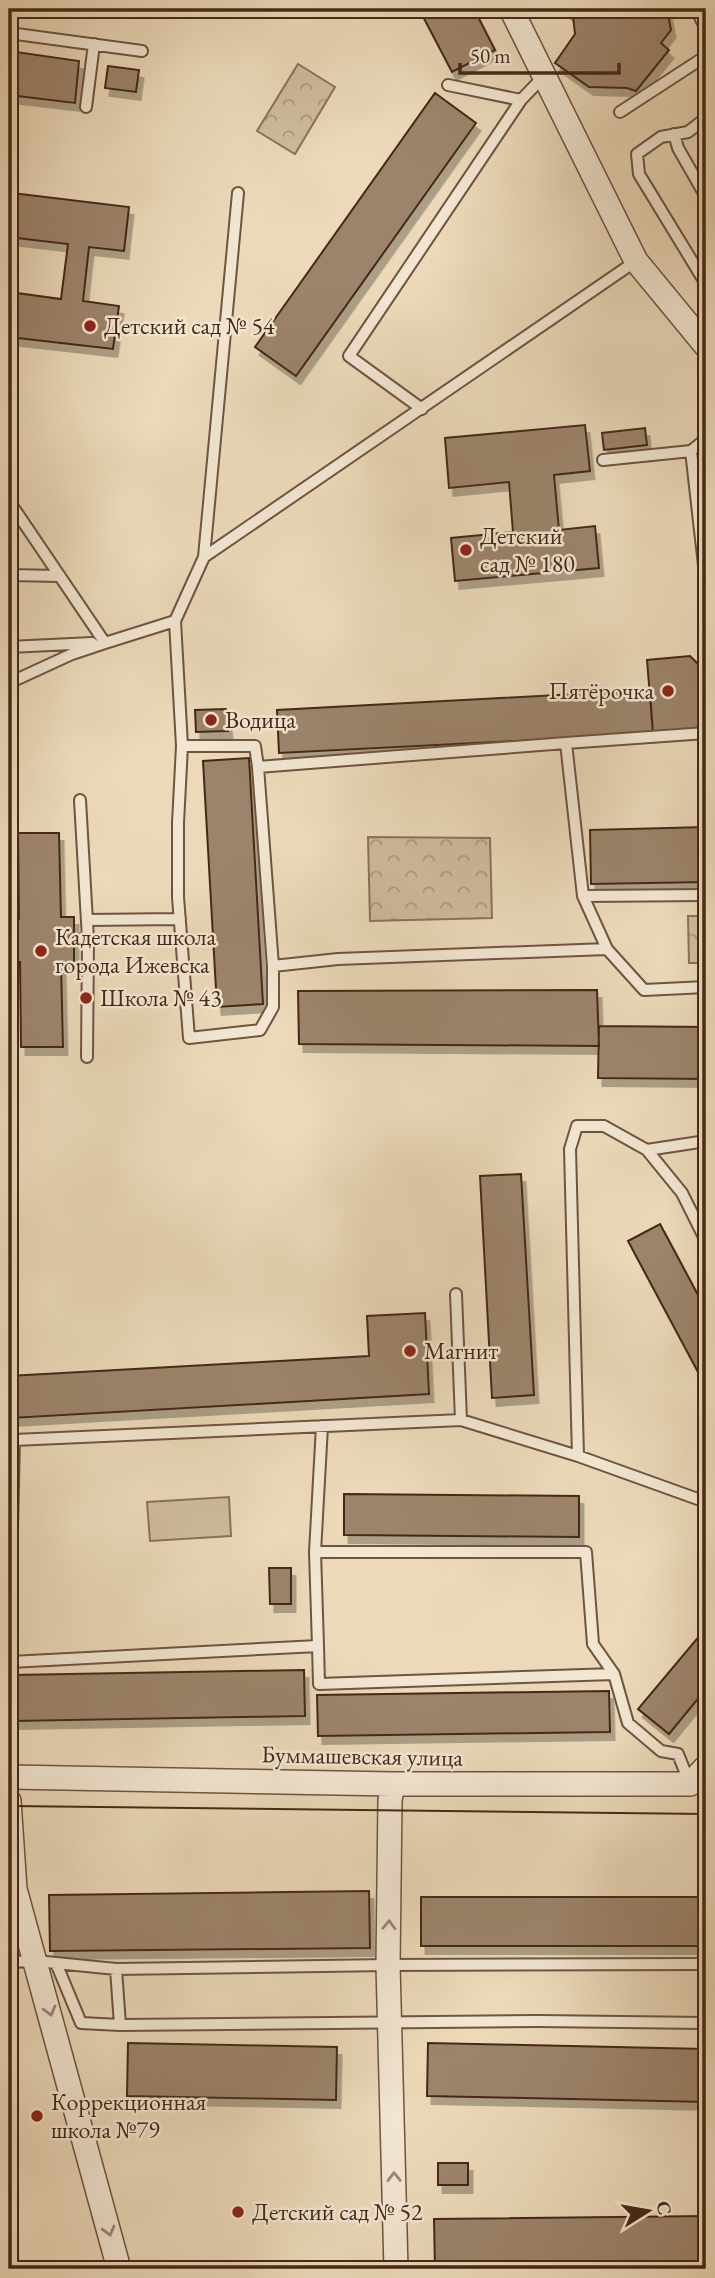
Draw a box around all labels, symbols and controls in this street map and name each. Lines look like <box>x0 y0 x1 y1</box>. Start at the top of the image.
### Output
scale bar <box>460 32 619 76</box>
text: 50 m <box>470 42 511 69</box>
place label: Детский сад № 54 <box>104 310 275 341</box>
marker: Детский сад № 54 <box>82 318 98 334</box>
place label: Детский сад № 180 <box>480 520 575 579</box>
marker: Детский сад № 180 <box>458 542 474 558</box>
place label: Пятёрочка <box>548 675 654 706</box>
marker: Пятёрочка <box>660 683 676 699</box>
place label: Водица <box>225 704 296 735</box>
marker: Водица <box>203 712 219 728</box>
place label: Кадетская школа города Ижевска <box>55 921 217 980</box>
marker: Кадетская школа города Ижевска <box>33 943 49 959</box>
place label: Школа № 43 <box>100 982 222 1013</box>
marker: Школа № 43 <box>78 990 94 1006</box>
place label: Магнит <box>424 1335 498 1366</box>
marker: Магнит <box>402 1343 418 1359</box>
street label: Буммашевская улица <box>261 1738 464 1773</box>
one-way arrow <box>382 1919 397 1930</box>
one-way arrow <box>42 2005 56 2017</box>
place label: Коррекционная школа №79 <box>51 2086 206 2145</box>
marker: Коррекционная школа №79 <box>29 2108 45 2124</box>
one-way arrow <box>386 2171 402 2181</box>
north arrow <box>614 2176 684 2246</box>
place label: Детский сад № 52 <box>252 2196 423 2227</box>
text: С <box>651 2199 678 2217</box>
marker: Детский сад № 52 <box>230 2204 246 2220</box>
one-way arrow <box>101 2225 115 2237</box>

